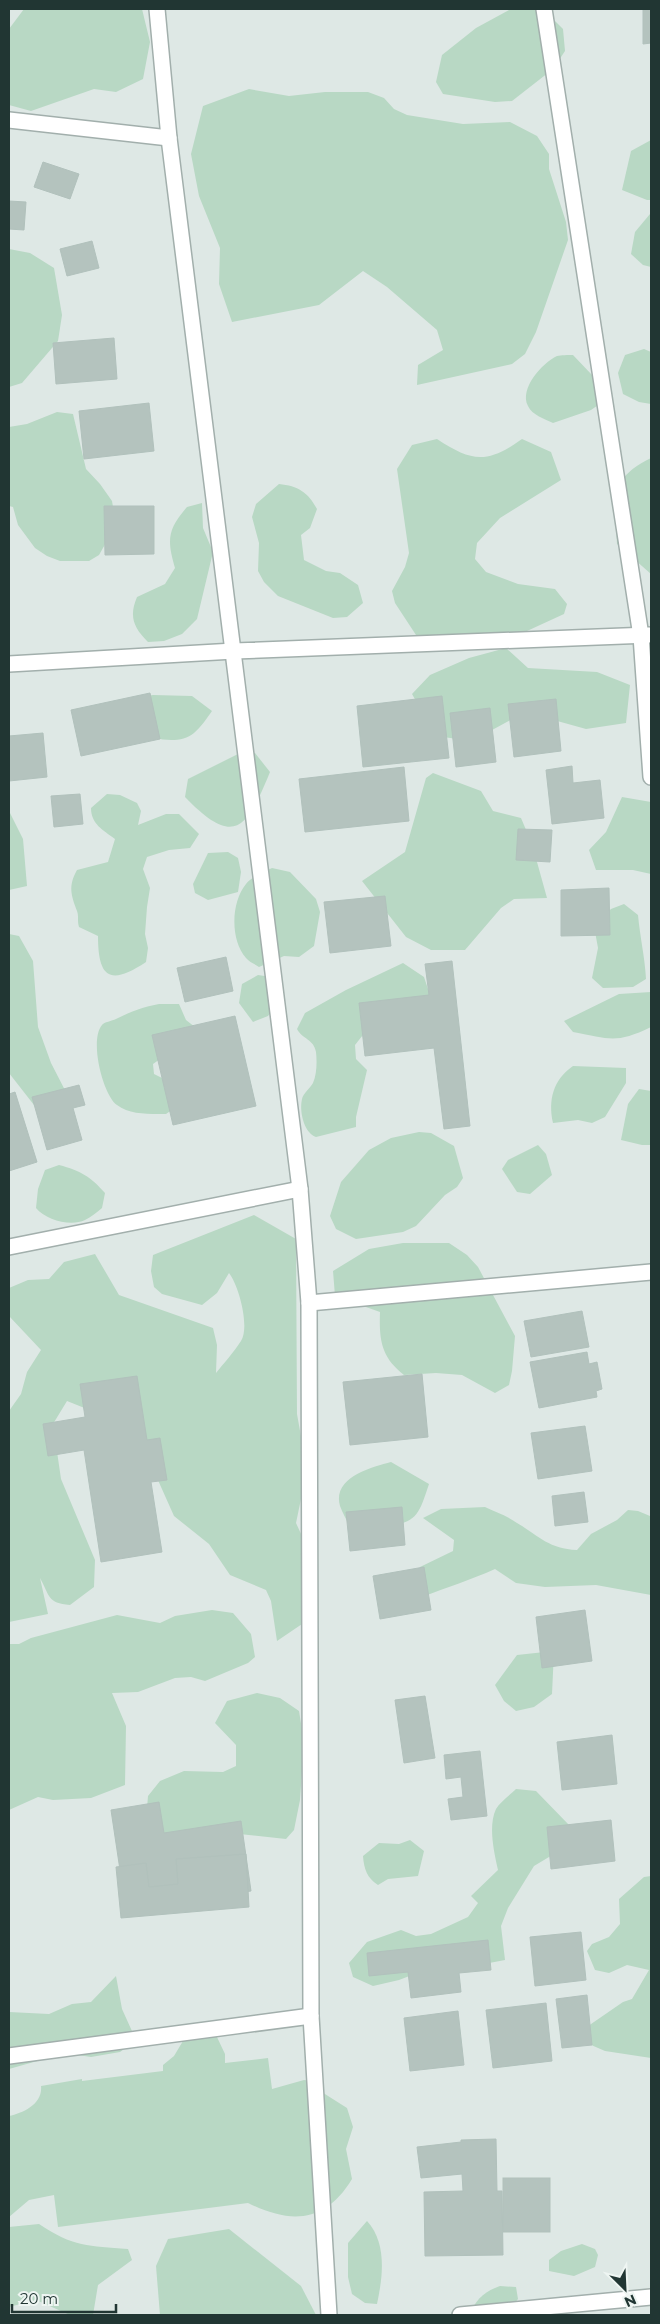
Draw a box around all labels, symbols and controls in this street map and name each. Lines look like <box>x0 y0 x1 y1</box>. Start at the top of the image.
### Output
north arrow <box>600 2264 650 2314</box>
scale bar <box>12 2282 116 2314</box>
text: 20 m <box>20 2289 58 2308</box>
text: N <box>621 2290 639 2311</box>

